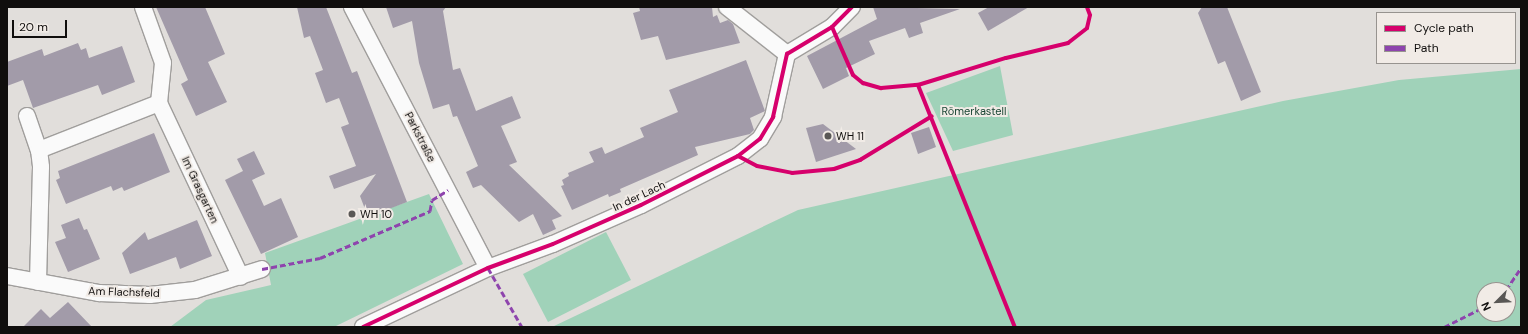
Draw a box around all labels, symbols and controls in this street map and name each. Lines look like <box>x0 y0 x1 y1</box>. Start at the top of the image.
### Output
scale bar <box>14 12 69 38</box>
legend <box>1376 12 1516 64</box>
text: 20 m <box>19 19 48 35</box>
text: Cycle path <box>1414 20 1474 36</box>
text: Path <box>1414 40 1439 56</box>
park label: Römerkastell <box>942 104 1006 118</box>
street label: Parkstraße <box>402 110 438 164</box>
place label: WH 11 <box>836 129 864 143</box>
marker: WH 11 <box>823 131 833 141</box>
street label: Im Grasgarten <box>179 155 221 225</box>
street label: In der Lach <box>611 178 667 214</box>
place label: WH 10 <box>360 207 392 221</box>
marker: WH 10 <box>347 209 357 219</box>
north arrow <box>1476 282 1516 322</box>
street label: Am Flachsfeld <box>88 284 160 300</box>
text: N <box>1478 300 1494 313</box>

